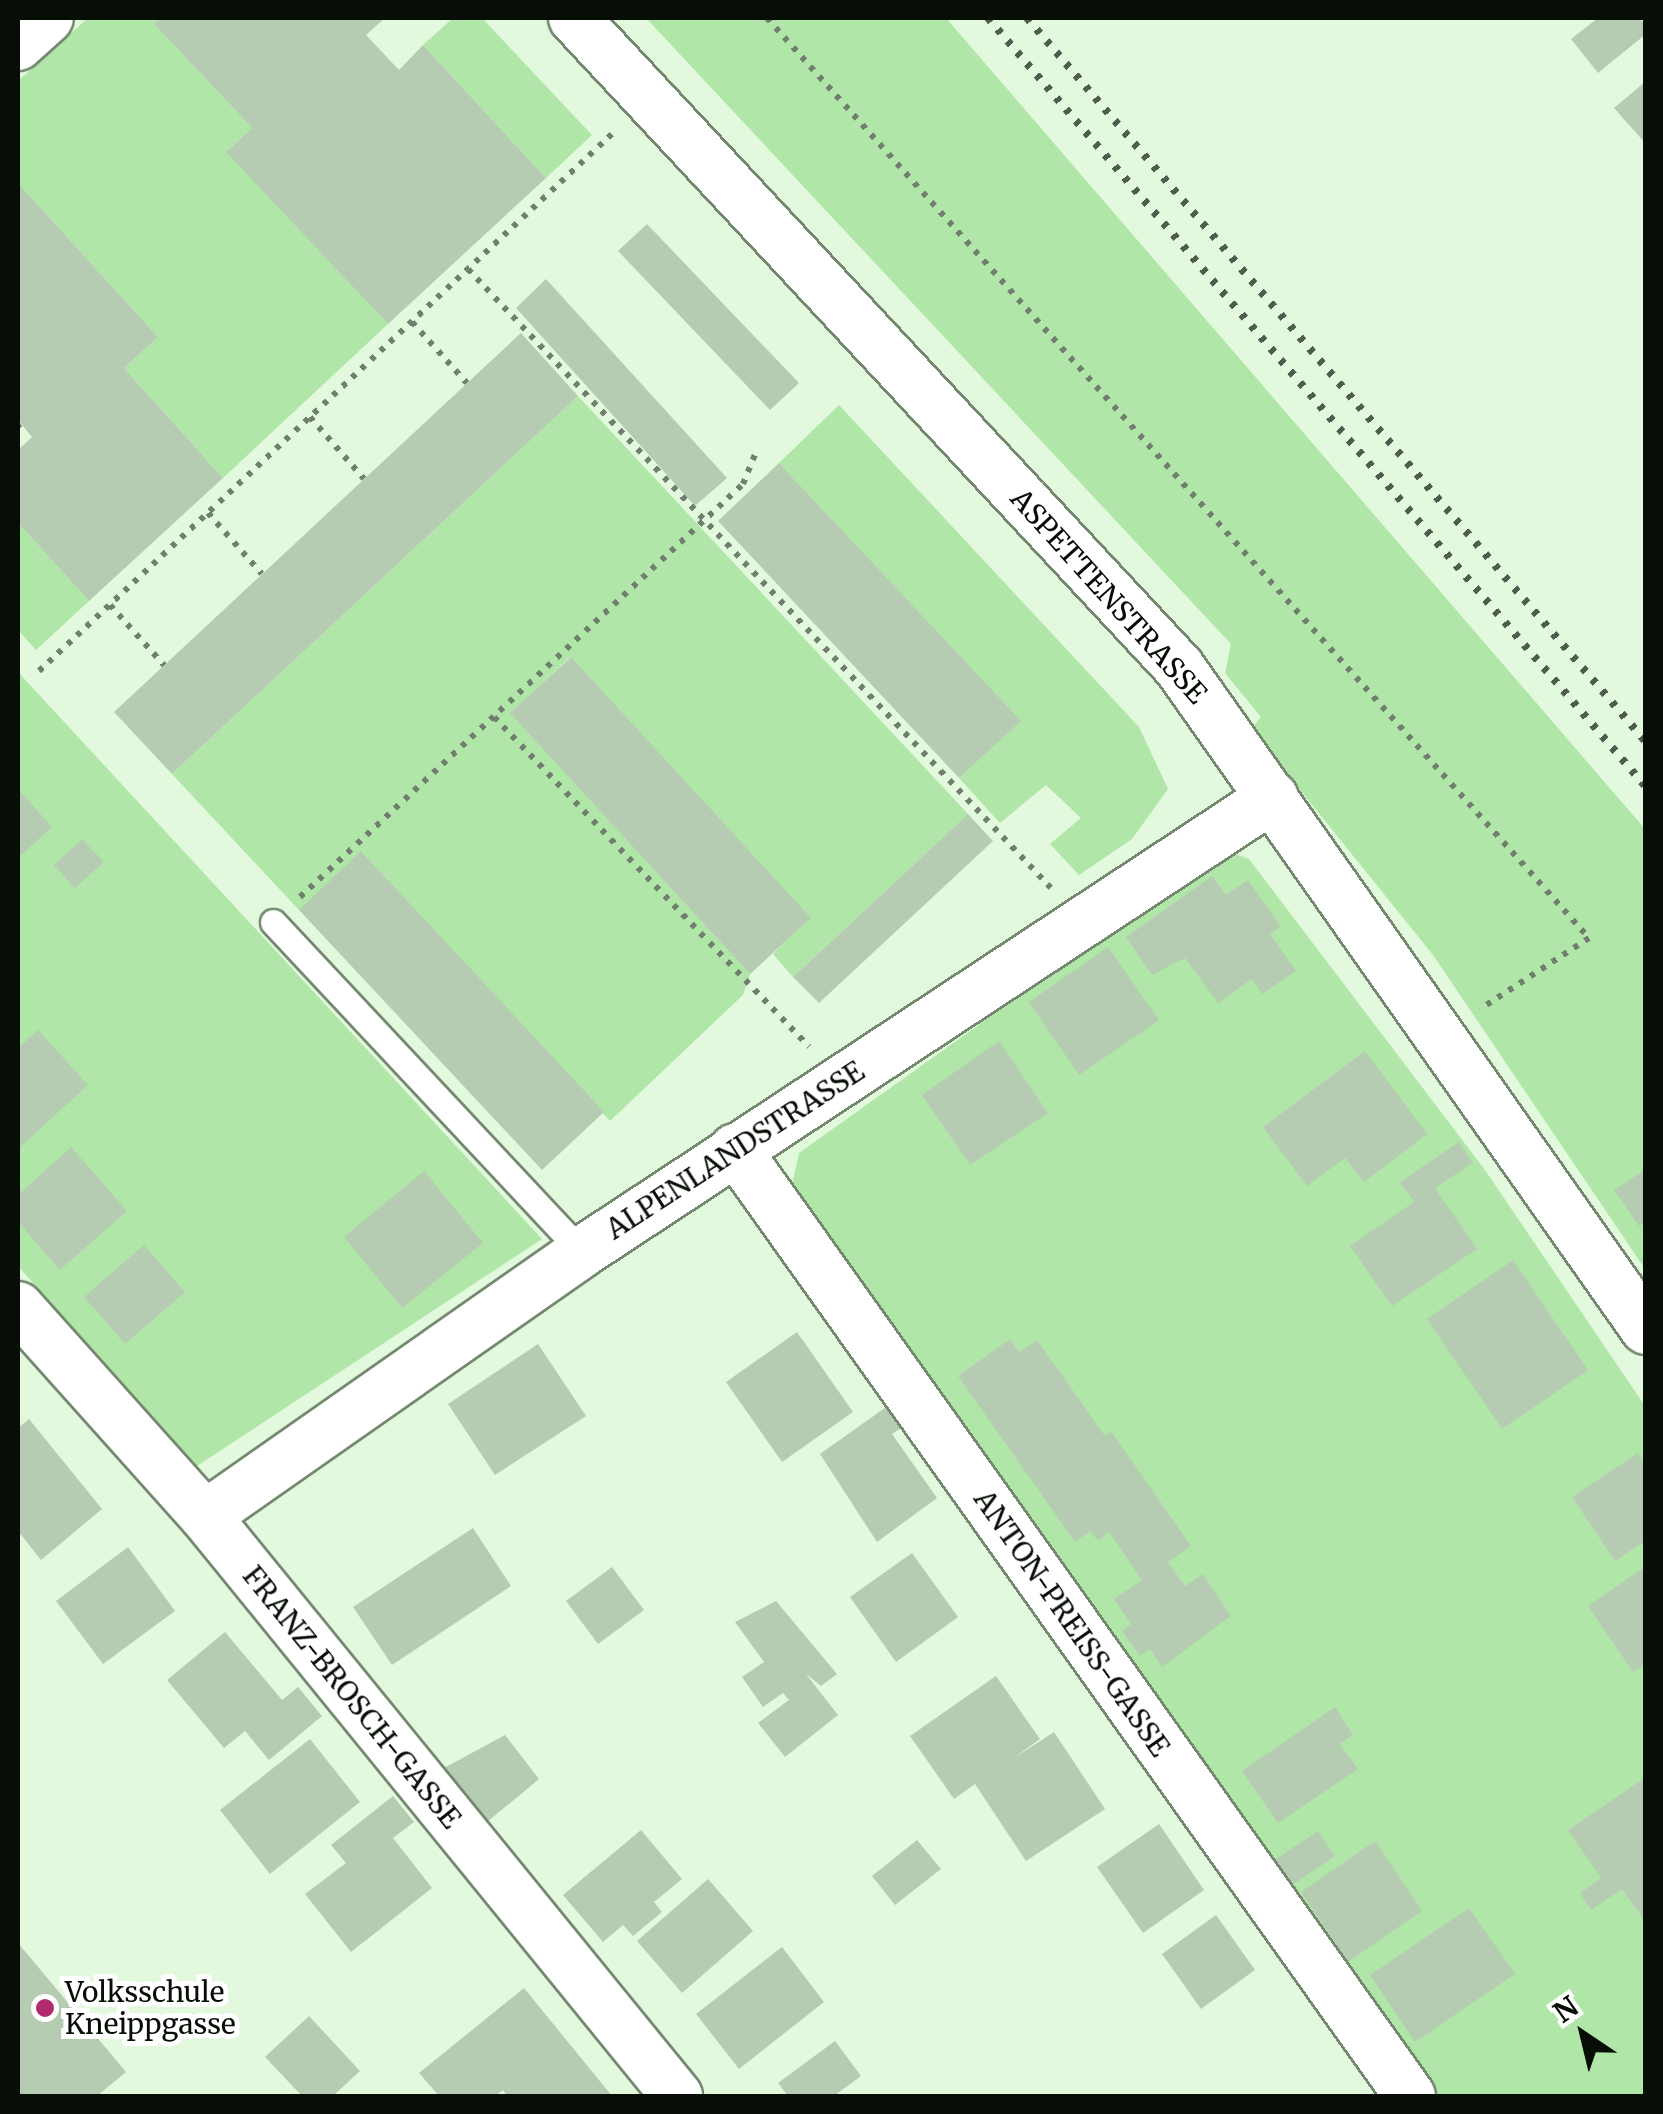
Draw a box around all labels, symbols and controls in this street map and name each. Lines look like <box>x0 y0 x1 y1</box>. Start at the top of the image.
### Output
street label: ASPETTENSTRASSE <box>1004 482 1214 710</box>
street label: ALPENLANDSTRASSE <box>600 1054 870 1246</box>
street label: ANTON-PREISS-GASSE <box>967 1483 1177 1763</box>
street label: FRANZ-BROSCH-GASSE <box>236 1559 468 1835</box>
place label: Volksschule Kneippgasse <box>65 1975 236 2041</box>
north arrow <box>1533 1984 1633 2084</box>
text: N <box>1546 1988 1585 2031</box>
marker: Volksschule Kneippgasse <box>34 1997 56 2019</box>

